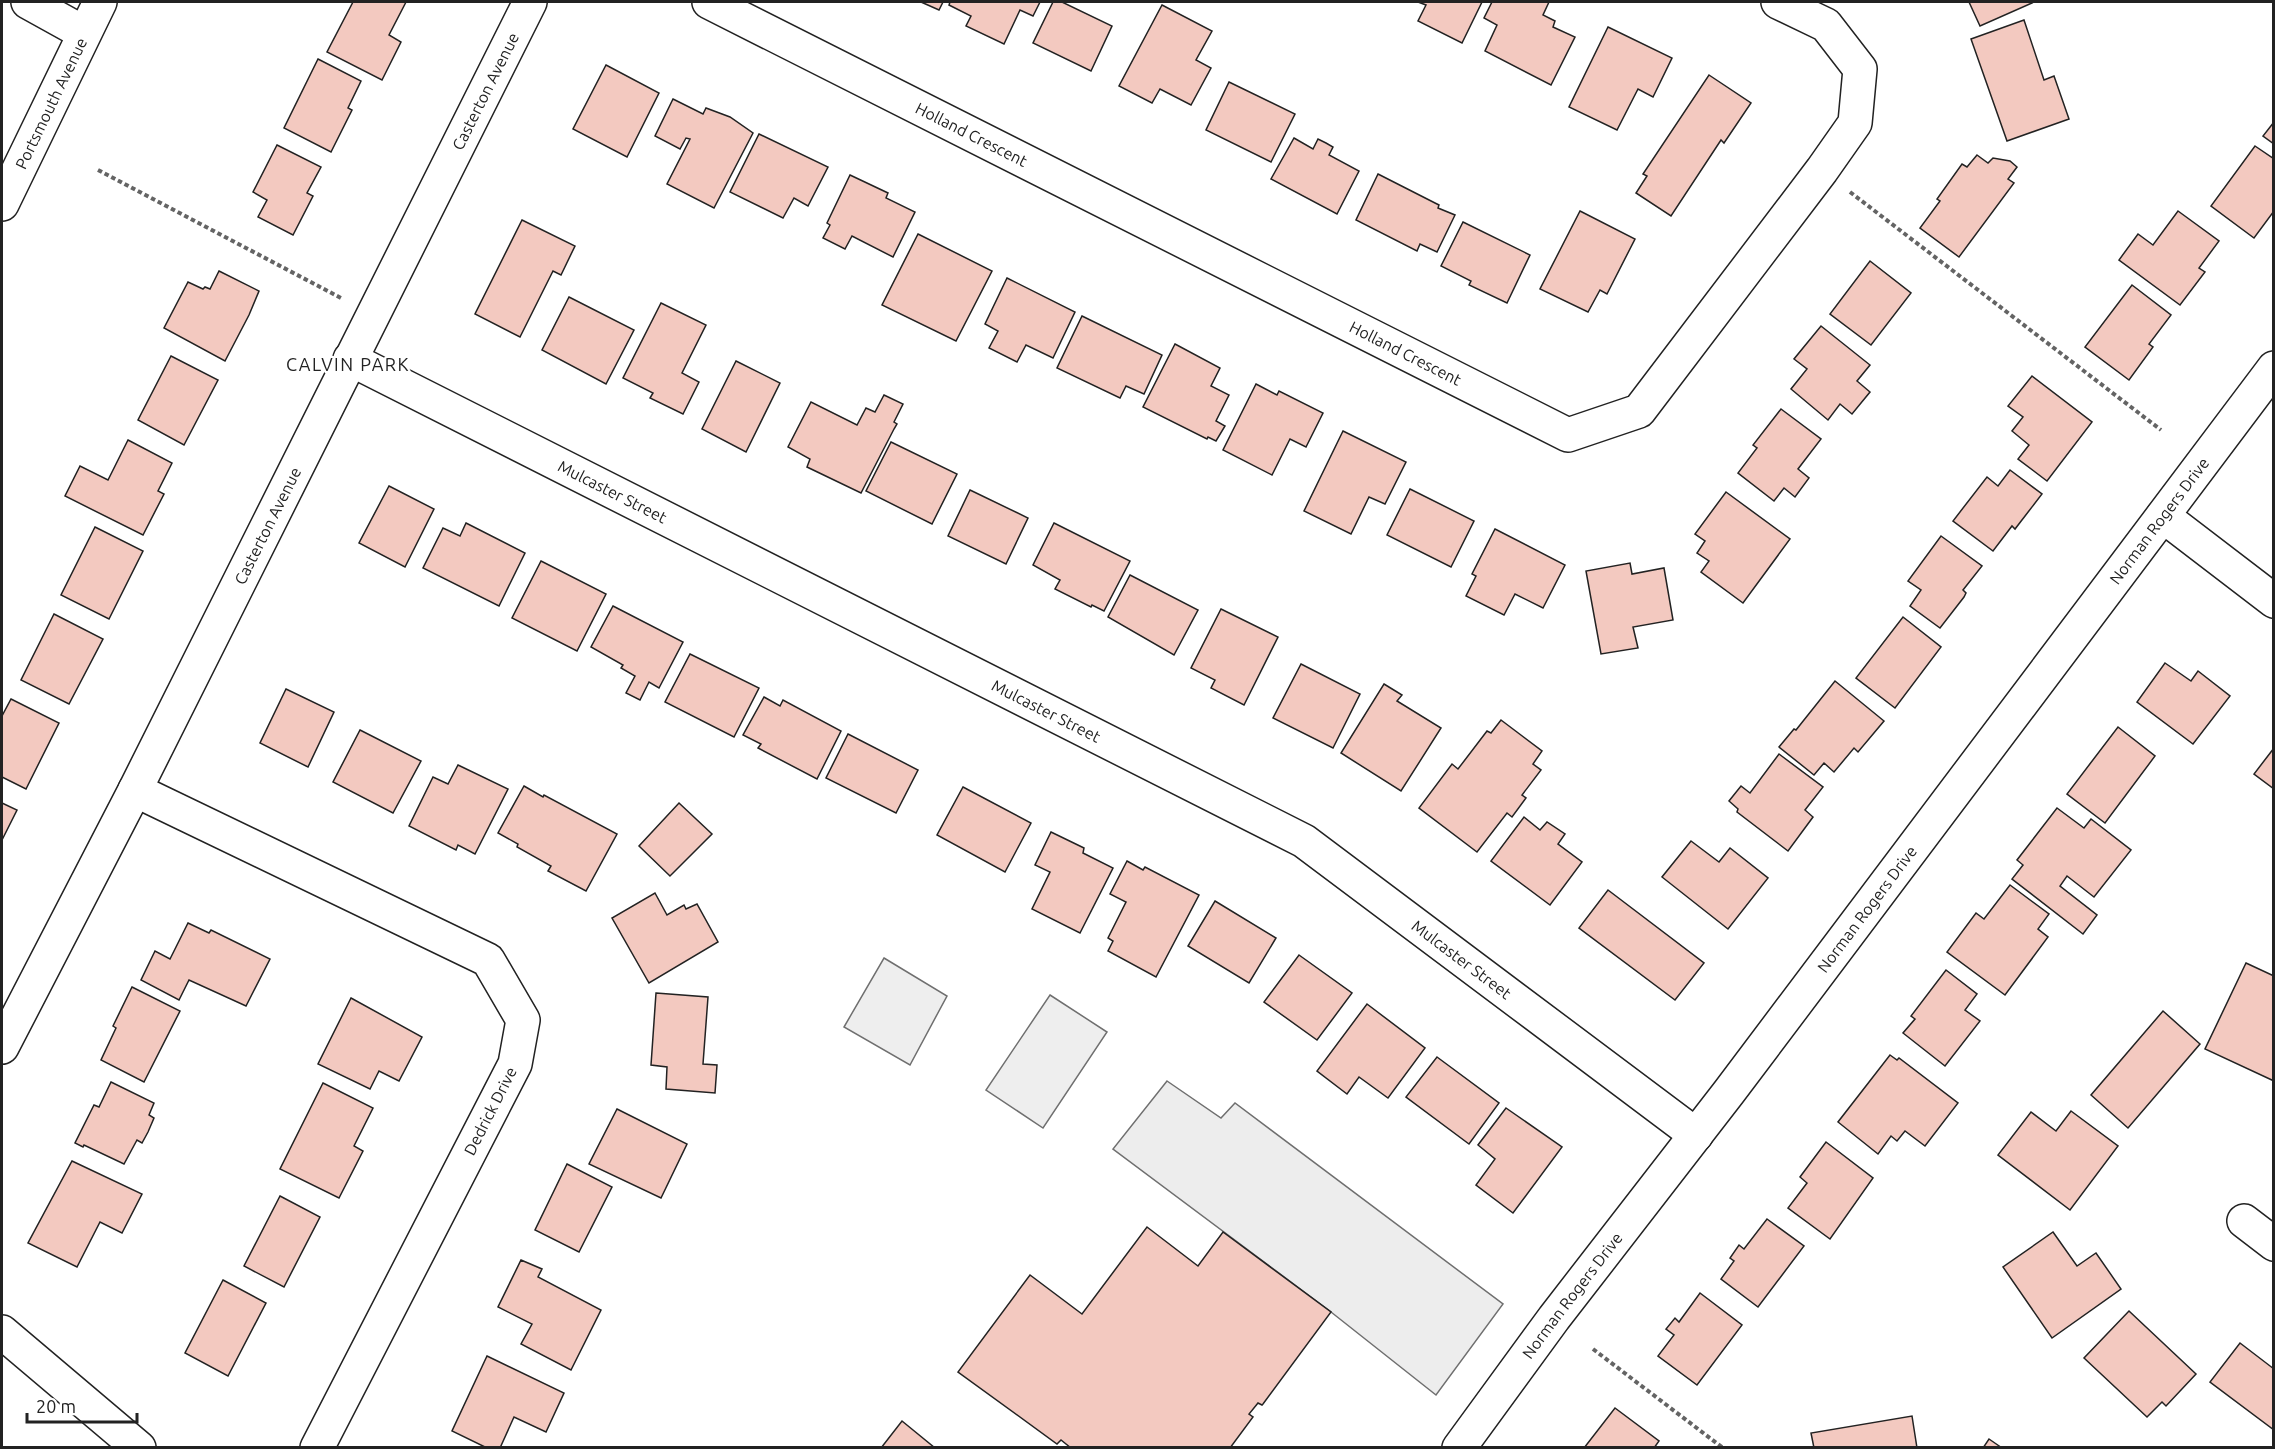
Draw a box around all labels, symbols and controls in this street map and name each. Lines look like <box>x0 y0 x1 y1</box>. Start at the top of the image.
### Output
street label: Casterton Avenue <box>448 30 522 153</box>
street label: Portsmouth Avenue <box>11 35 90 172</box>
street label: Holland Crescent <box>913 99 1031 170</box>
street label: Holland Crescent <box>1347 317 1465 389</box>
district label: CALVIN PARK <box>286 354 410 374</box>
street label: Norman Rogers Drive <box>2106 454 2213 587</box>
street label: Mulcaster Street <box>555 457 670 527</box>
street label: Casterton Avenue <box>231 464 304 587</box>
street label: Mulcaster Street <box>989 676 1104 746</box>
street label: Norman Rogers Drive <box>1813 842 1920 976</box>
street label: Mulcaster Street <box>1409 916 1515 1003</box>
street label: Dedrick Drive <box>460 1064 520 1158</box>
street label: Norman Rogers Drive <box>1519 1229 1626 1362</box>
scale bar <box>27 1386 136 1424</box>
text: 20 m <box>36 1396 76 1416</box>

